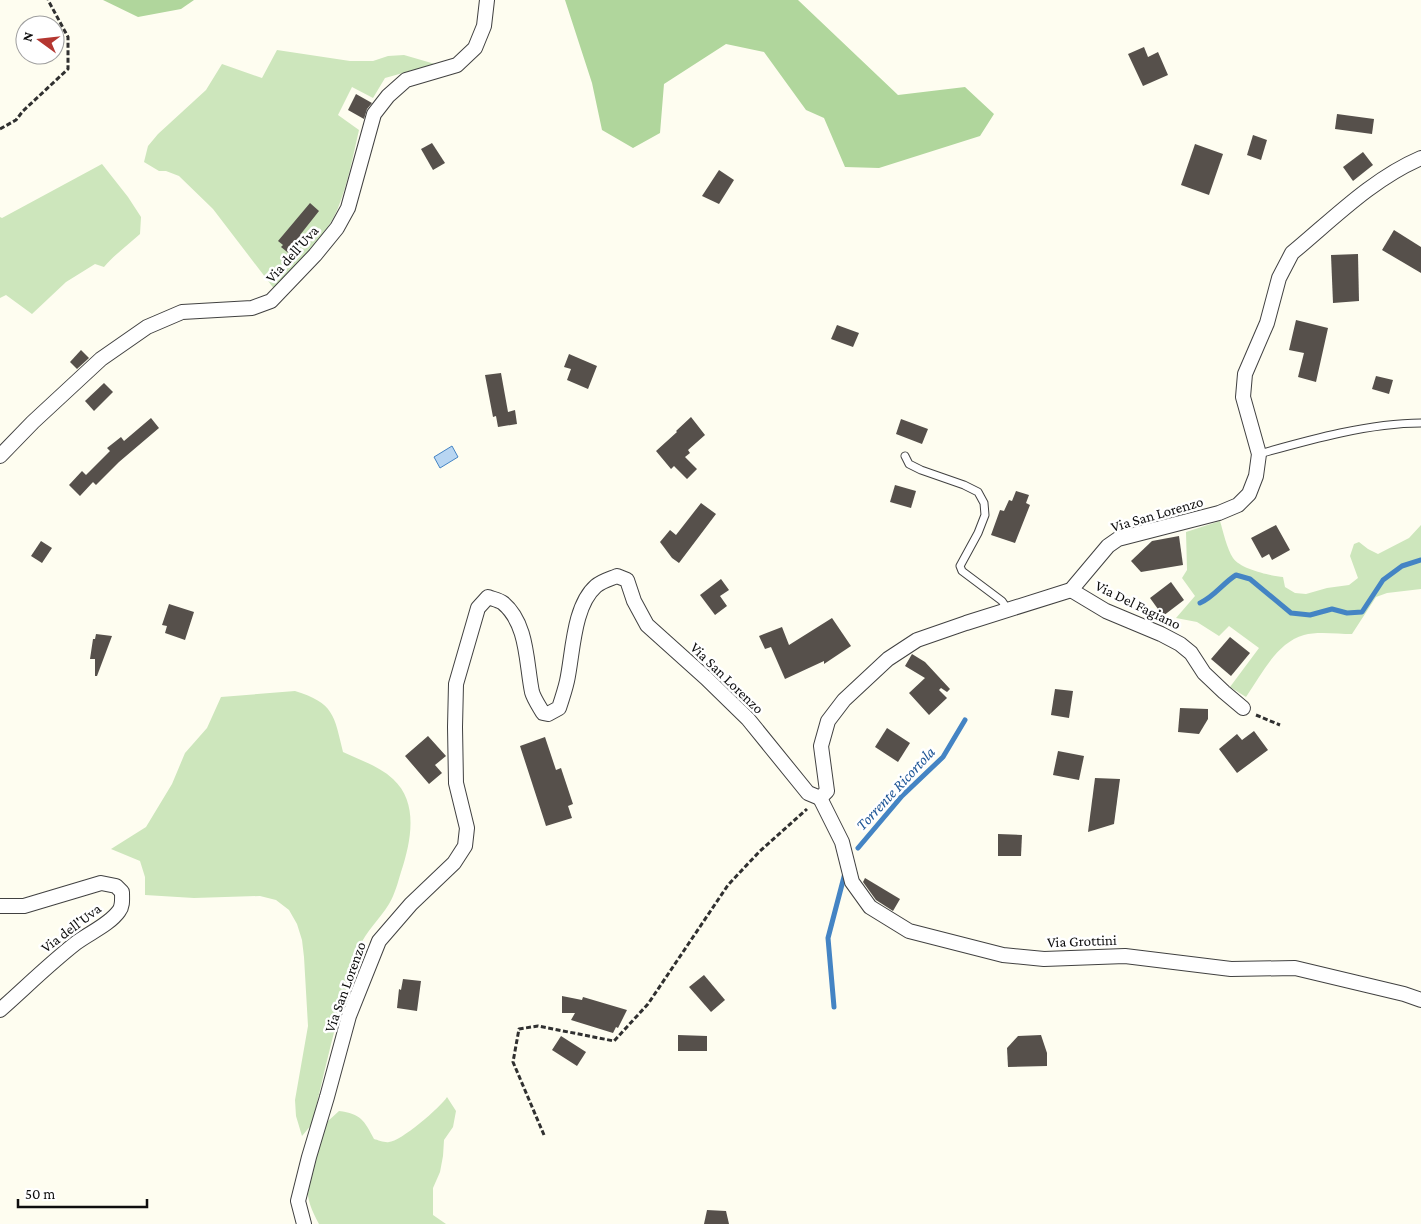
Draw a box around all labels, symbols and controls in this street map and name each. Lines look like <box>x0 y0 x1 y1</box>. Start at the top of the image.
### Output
north arrow <box>15 15 65 65</box>
text: N <box>18 30 37 43</box>
street label: Via dell'Uva <box>262 222 322 286</box>
street label: Via San Lorenzo <box>1109 493 1205 535</box>
street label: Via Del Fagiano <box>1092 577 1183 633</box>
street label: Via San Lorenzo <box>687 639 767 717</box>
water label: Torrente Ricortola <box>852 743 939 834</box>
street label: Via dell'Uva <box>38 900 104 956</box>
street label: Via Grottini <box>1047 932 1117 950</box>
street label: Via San Lorenzo <box>321 940 369 1034</box>
scale bar <box>18 1176 146 1208</box>
text: 50 m <box>25 1186 55 1202</box>

